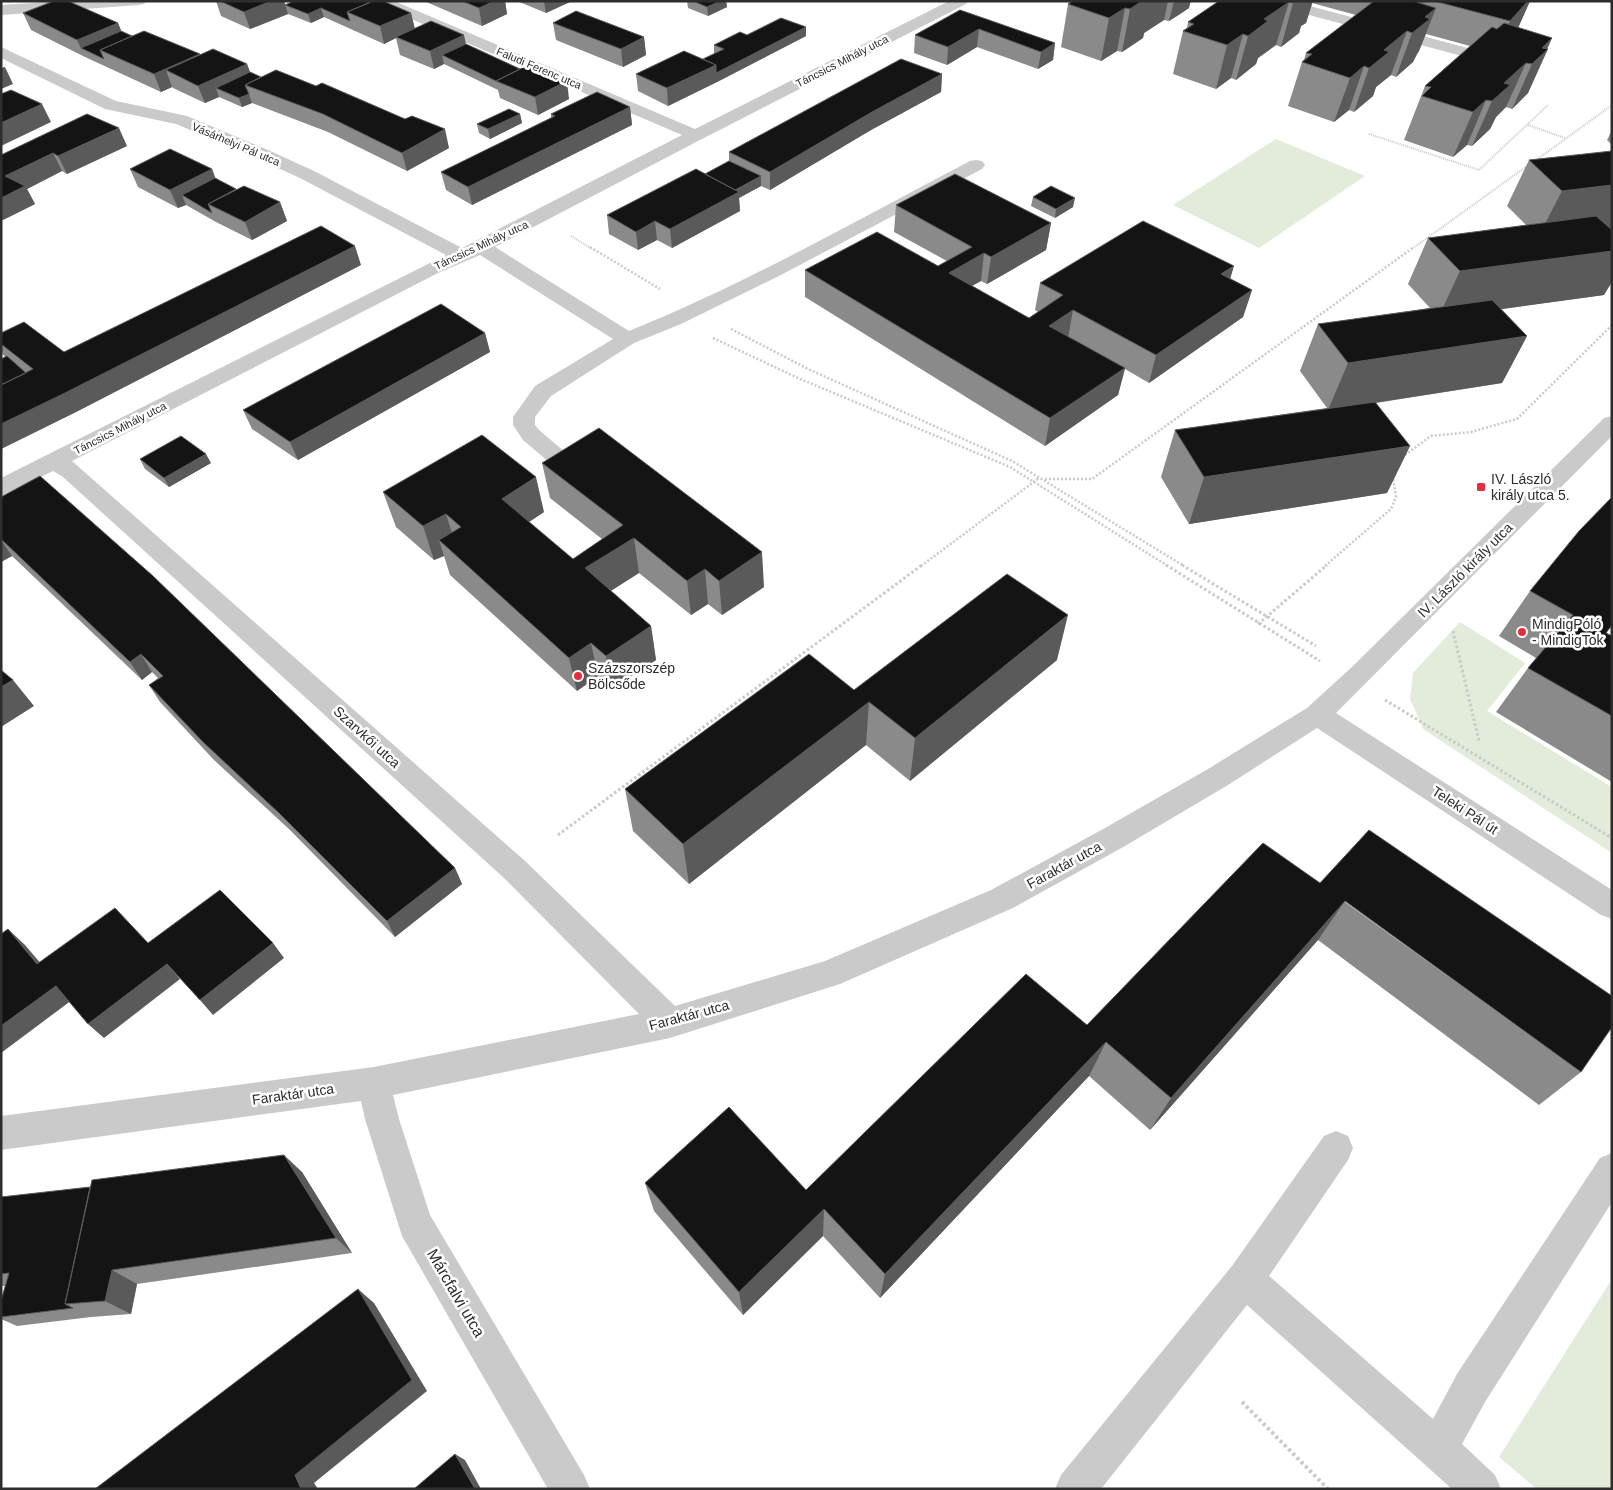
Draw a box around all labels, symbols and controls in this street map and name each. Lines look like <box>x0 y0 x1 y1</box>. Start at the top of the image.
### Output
street label: Táncsics Mihály utca <box>794 32 891 90</box>
street label: Faludi Ferenc utca <box>495 45 584 92</box>
street label: Vásárhelyi Pál utca <box>190 120 282 168</box>
street label: Táncsics Mihály utca <box>432 218 531 272</box>
street label: Táncsics Mihály utca <box>72 399 169 457</box>
place label: IV. László király utca 5. <box>1491 471 1570 503</box>
marker: IV. László király utca 5. <box>1475 481 1487 493</box>
street label: IV. László király utca <box>1414 519 1516 621</box>
place label: MindigPóló - MindigTok <box>1532 616 1605 648</box>
marker: MindigPóló - MindigTok <box>1516 626 1528 638</box>
place label: Százszorszép Bölcsőde <box>588 660 675 692</box>
marker: Százszorszép Bölcsőde <box>572 670 584 682</box>
street label: Szarvkői utca <box>330 703 404 771</box>
street label: Teleki Pál út <box>1429 783 1501 837</box>
street label: Faraktár utca <box>1024 838 1104 892</box>
street label: Faraktár utca <box>647 997 731 1033</box>
street label: Faraktár utca <box>251 1080 335 1108</box>
street label: Márcfalvi utca <box>424 1246 488 1340</box>

